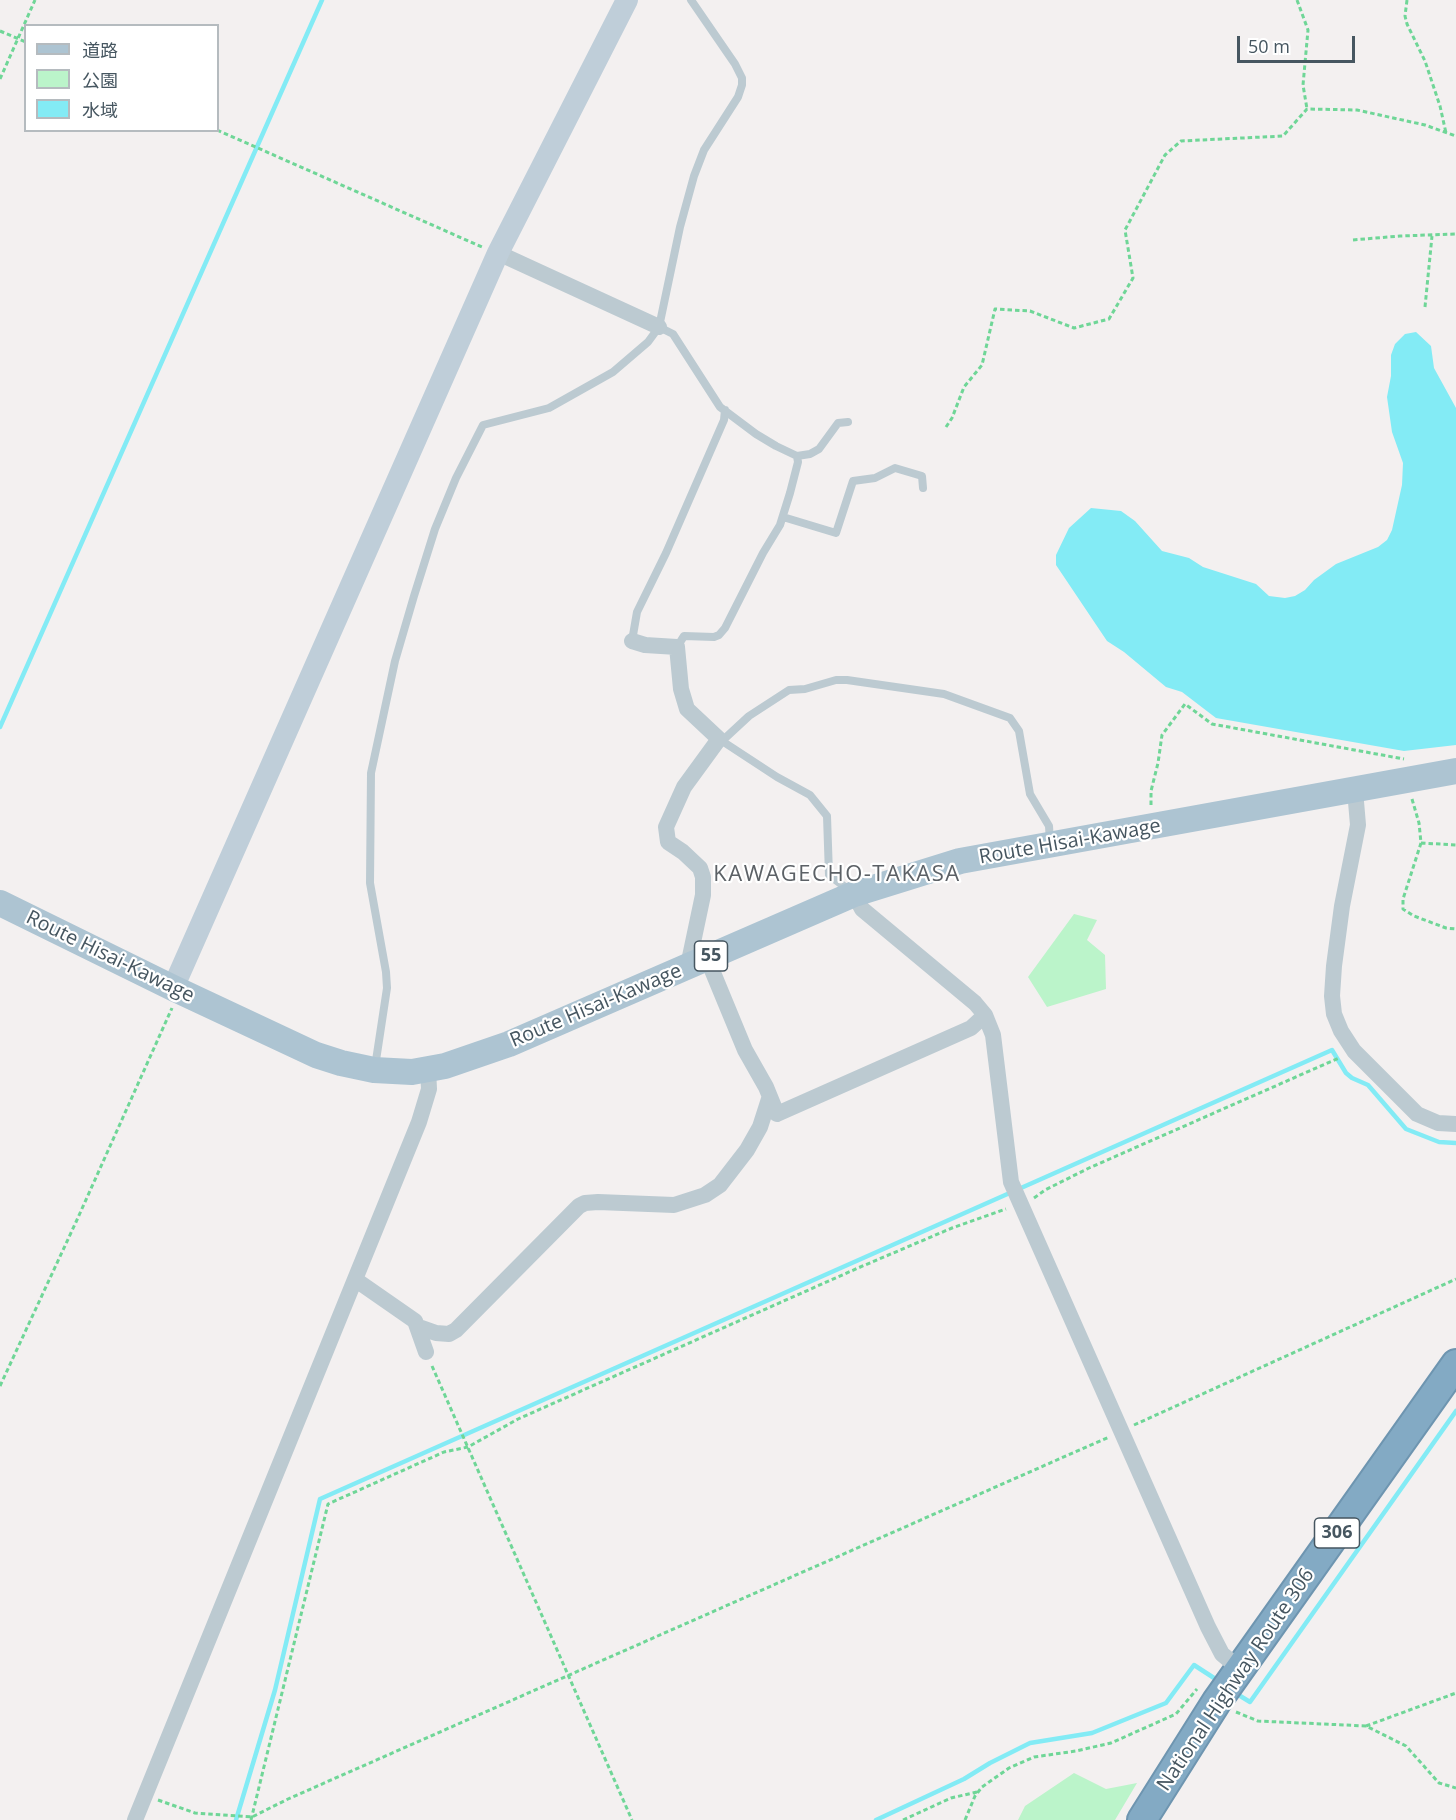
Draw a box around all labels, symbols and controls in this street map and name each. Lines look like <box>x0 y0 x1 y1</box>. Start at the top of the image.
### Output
legend <box>24 24 219 132</box>
scale bar <box>1240 24 1358 62</box>
text: 50 m <box>1248 34 1290 58</box>
text: 道路 <box>82 38 118 62</box>
text: 公園 <box>82 68 118 92</box>
text: 水域 <box>82 98 118 122</box>
street label: Route Hisai-Kawage <box>977 814 1163 870</box>
district label: KAWAGECHO-TAKASA <box>713 862 961 888</box>
street label: Route Hisai-Kawage <box>22 906 198 1008</box>
road number: 55 <box>694 941 728 971</box>
street label: Route Hisai-Kawage <box>507 959 685 1053</box>
road number: 306 <box>1314 1518 1360 1548</box>
street label: National Highway Route 306 <box>1152 1564 1320 1796</box>

